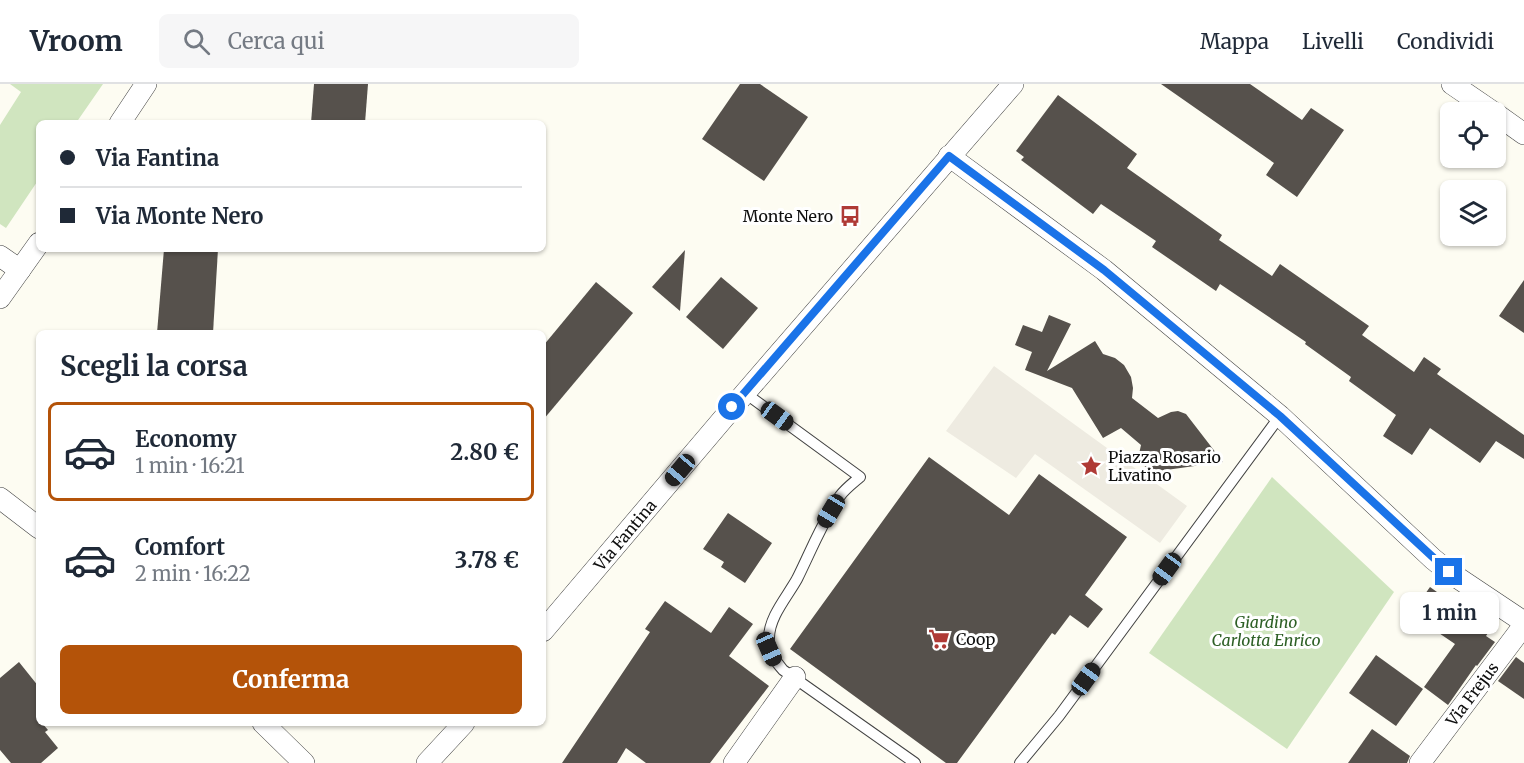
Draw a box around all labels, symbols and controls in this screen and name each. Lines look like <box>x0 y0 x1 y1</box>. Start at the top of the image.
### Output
search box <box>159 14 579 68</box>
text: Vroom <box>30 23 123 59</box>
icon: search <box>180 25 213 58</box>
text: Cerca qui <box>228 27 325 55</box>
text: Mappa <box>1200 28 1269 55</box>
text: Livelli <box>1302 28 1364 55</box>
text: Condividi <box>1397 28 1494 55</box>
map controls <box>1440 102 1506 246</box>
button: locate <box>1440 102 1506 168</box>
text: Via Fantina <box>96 144 219 172</box>
button: layers <box>1440 180 1506 246</box>
text: Via Monte Nero <box>96 202 263 230</box>
bus stop icon: Monte Nero <box>838 204 862 228</box>
place label: Monte Nero <box>743 206 833 226</box>
text: Scegli la corsa <box>60 349 248 383</box>
route start <box>718 393 745 420</box>
car <box>757 398 797 434</box>
icon: car <box>63 425 117 479</box>
text: Economy <box>135 425 236 453</box>
text: 2.80 € <box>450 438 519 466</box>
place label: Piazza Rosario Livatino <box>1108 447 1221 485</box>
car <box>662 450 698 490</box>
text: 1 min · 16:21 <box>135 453 245 478</box>
place icon: Piazza Rosario Livatino <box>1079 454 1103 478</box>
car <box>814 491 848 531</box>
street label: Via Fantina <box>589 495 661 575</box>
icon: car <box>63 533 117 587</box>
text: Comfort <box>135 533 225 561</box>
text: 3.78 € <box>455 546 519 574</box>
car <box>1149 549 1185 589</box>
route end <box>1435 558 1462 585</box>
text: 2 min · 16:22 <box>135 561 251 586</box>
callout: 1 min <box>1400 593 1498 635</box>
text: 1 min <box>1422 600 1477 625</box>
park label: Giardino Carlotta Enrico <box>1211 612 1321 650</box>
supermarket icon: Coop <box>927 627 951 651</box>
car <box>753 629 785 669</box>
place label: Coop <box>956 629 995 649</box>
button: Conferma <box>60 645 522 714</box>
street label: Via Frejus <box>1441 658 1503 731</box>
car <box>1068 659 1104 699</box>

